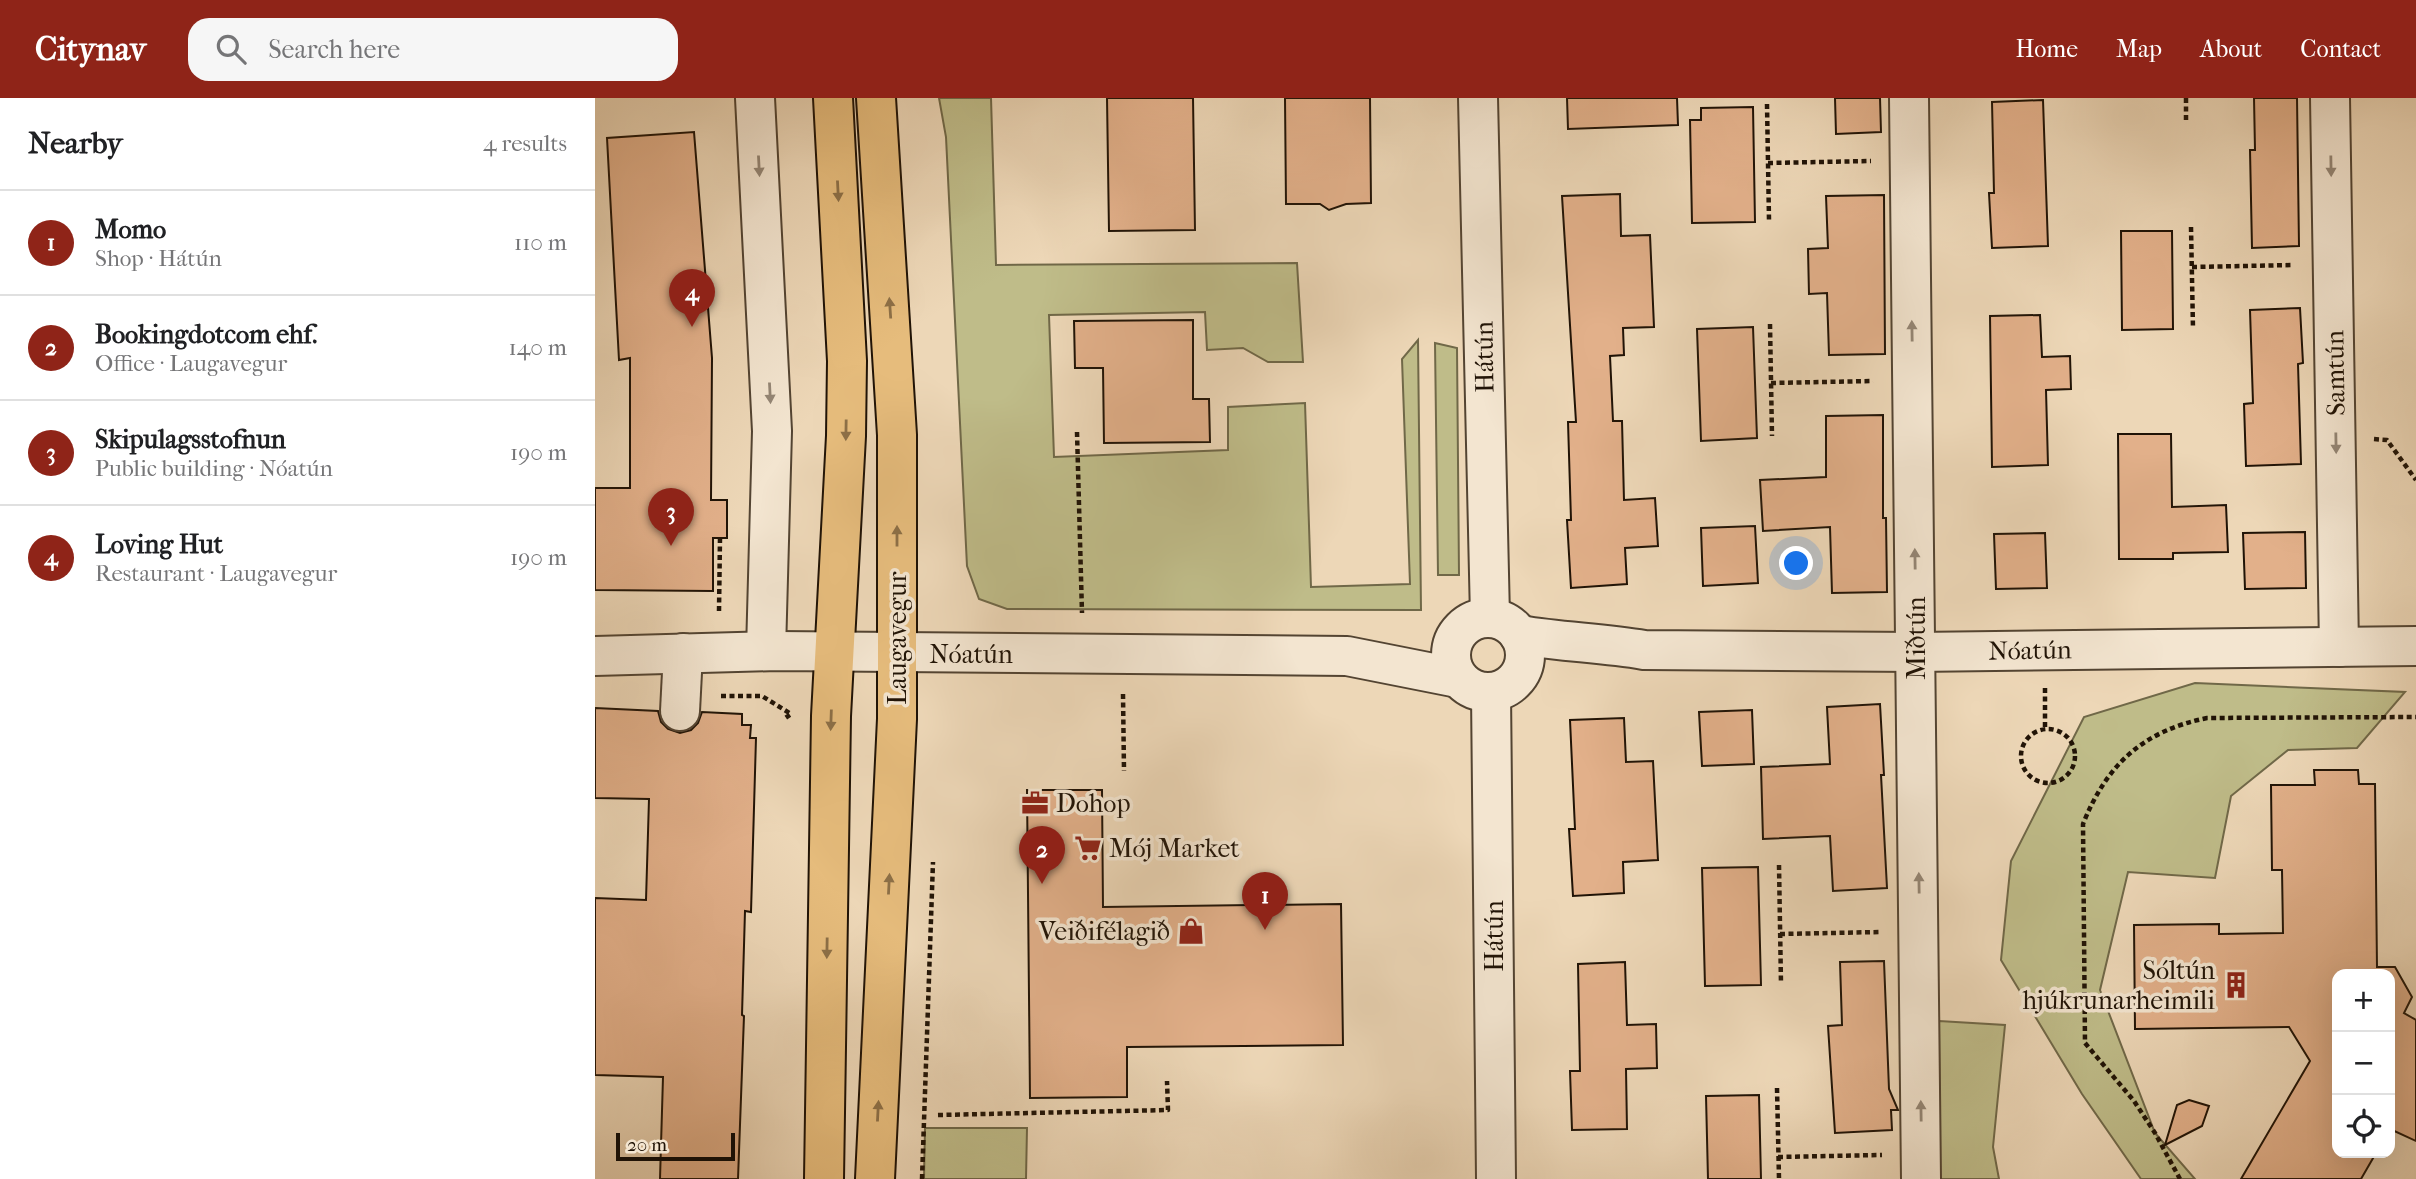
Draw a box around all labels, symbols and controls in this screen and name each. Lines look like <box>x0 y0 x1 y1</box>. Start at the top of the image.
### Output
search box <box>188 18 678 81</box>
text: Citynav <box>35 30 146 69</box>
icon: search <box>212 30 250 68</box>
text: Search here <box>268 34 400 65</box>
text: Home <box>2016 35 2078 63</box>
text: Map <box>2116 35 2162 63</box>
text: About <box>2200 35 2262 63</box>
text: Contact <box>2300 35 2381 63</box>
text: Nearby <box>28 126 123 161</box>
text: 4 results <box>483 130 567 157</box>
one-way arrow <box>753 155 764 177</box>
one-way arrow <box>2326 155 2337 177</box>
one-way arrow <box>833 180 844 202</box>
text: Momo <box>95 214 166 245</box>
text: 1 <box>47 229 55 256</box>
text: 110 m <box>514 229 567 256</box>
text: Shop · Hátún <box>95 245 222 272</box>
pin: 4 <box>669 269 715 327</box>
one-way arrow <box>885 297 896 319</box>
text: Bookingdotcom ehf. <box>95 319 317 350</box>
one-way arrow <box>1906 320 1918 342</box>
street label: Hátún <box>1468 321 1501 393</box>
street label: Samtún <box>2319 330 2352 416</box>
text: 2 <box>45 334 57 361</box>
text: 140 m <box>508 334 567 361</box>
text: Office · Laugavegur <box>95 350 287 377</box>
one-way arrow <box>765 383 776 405</box>
one-way arrow <box>841 419 852 441</box>
text: Skipulagsstofnun <box>95 424 286 455</box>
one-way arrow <box>2330 432 2342 454</box>
text: 3 <box>46 439 56 466</box>
text: 190 m <box>510 439 567 466</box>
text: Public building · Nóatún <box>95 455 333 482</box>
pin: 3 <box>648 488 694 546</box>
one-way arrow <box>891 525 903 547</box>
text: Loving Hut <box>95 529 223 560</box>
text: 4 <box>44 544 58 571</box>
text: 190 m <box>510 544 567 571</box>
your location <box>1779 546 1813 580</box>
one-way arrow <box>1910 548 1921 570</box>
text: Restaurant · Laugavegur <box>95 560 337 587</box>
street label: Laugavegur <box>882 571 913 705</box>
street label: Miðtún <box>1901 596 1932 680</box>
street label: Nóatún <box>1988 634 2072 667</box>
street label: Nóatún <box>929 639 1013 670</box>
one-way arrow <box>825 709 837 731</box>
office icon: Dohop <box>1020 788 1050 818</box>
place label: Dohop <box>1056 788 1131 819</box>
pin: 2 <box>1019 826 1065 884</box>
supermarket icon: Mój Market <box>1073 833 1103 863</box>
place label: Mój Market <box>1109 833 1240 864</box>
one-way arrow <box>883 872 894 894</box>
pin: 1 <box>1242 872 1288 930</box>
one-way arrow <box>1913 872 1924 894</box>
street label: Hátún <box>1479 900 1510 972</box>
place label: Veiðifélagið <box>1038 916 1170 947</box>
shop icon: Veiðifélagið <box>1176 916 1206 946</box>
one-way arrow <box>822 937 833 959</box>
place label: Sóltún hjúkrunarheimili <box>2023 955 2215 1016</box>
map controls <box>2332 969 2395 1158</box>
button: + <box>2332 969 2395 1032</box>
building icon: Sóltún hjúkrunarheimili <box>2221 970 2251 1000</box>
button: − <box>2332 1032 2395 1095</box>
button: locate <box>2332 1095 2395 1158</box>
one-way arrow <box>873 1100 884 1122</box>
one-way arrow <box>1915 1100 1927 1122</box>
scale bar <box>616 1130 735 1162</box>
text: 20 m <box>627 1134 667 1156</box>

